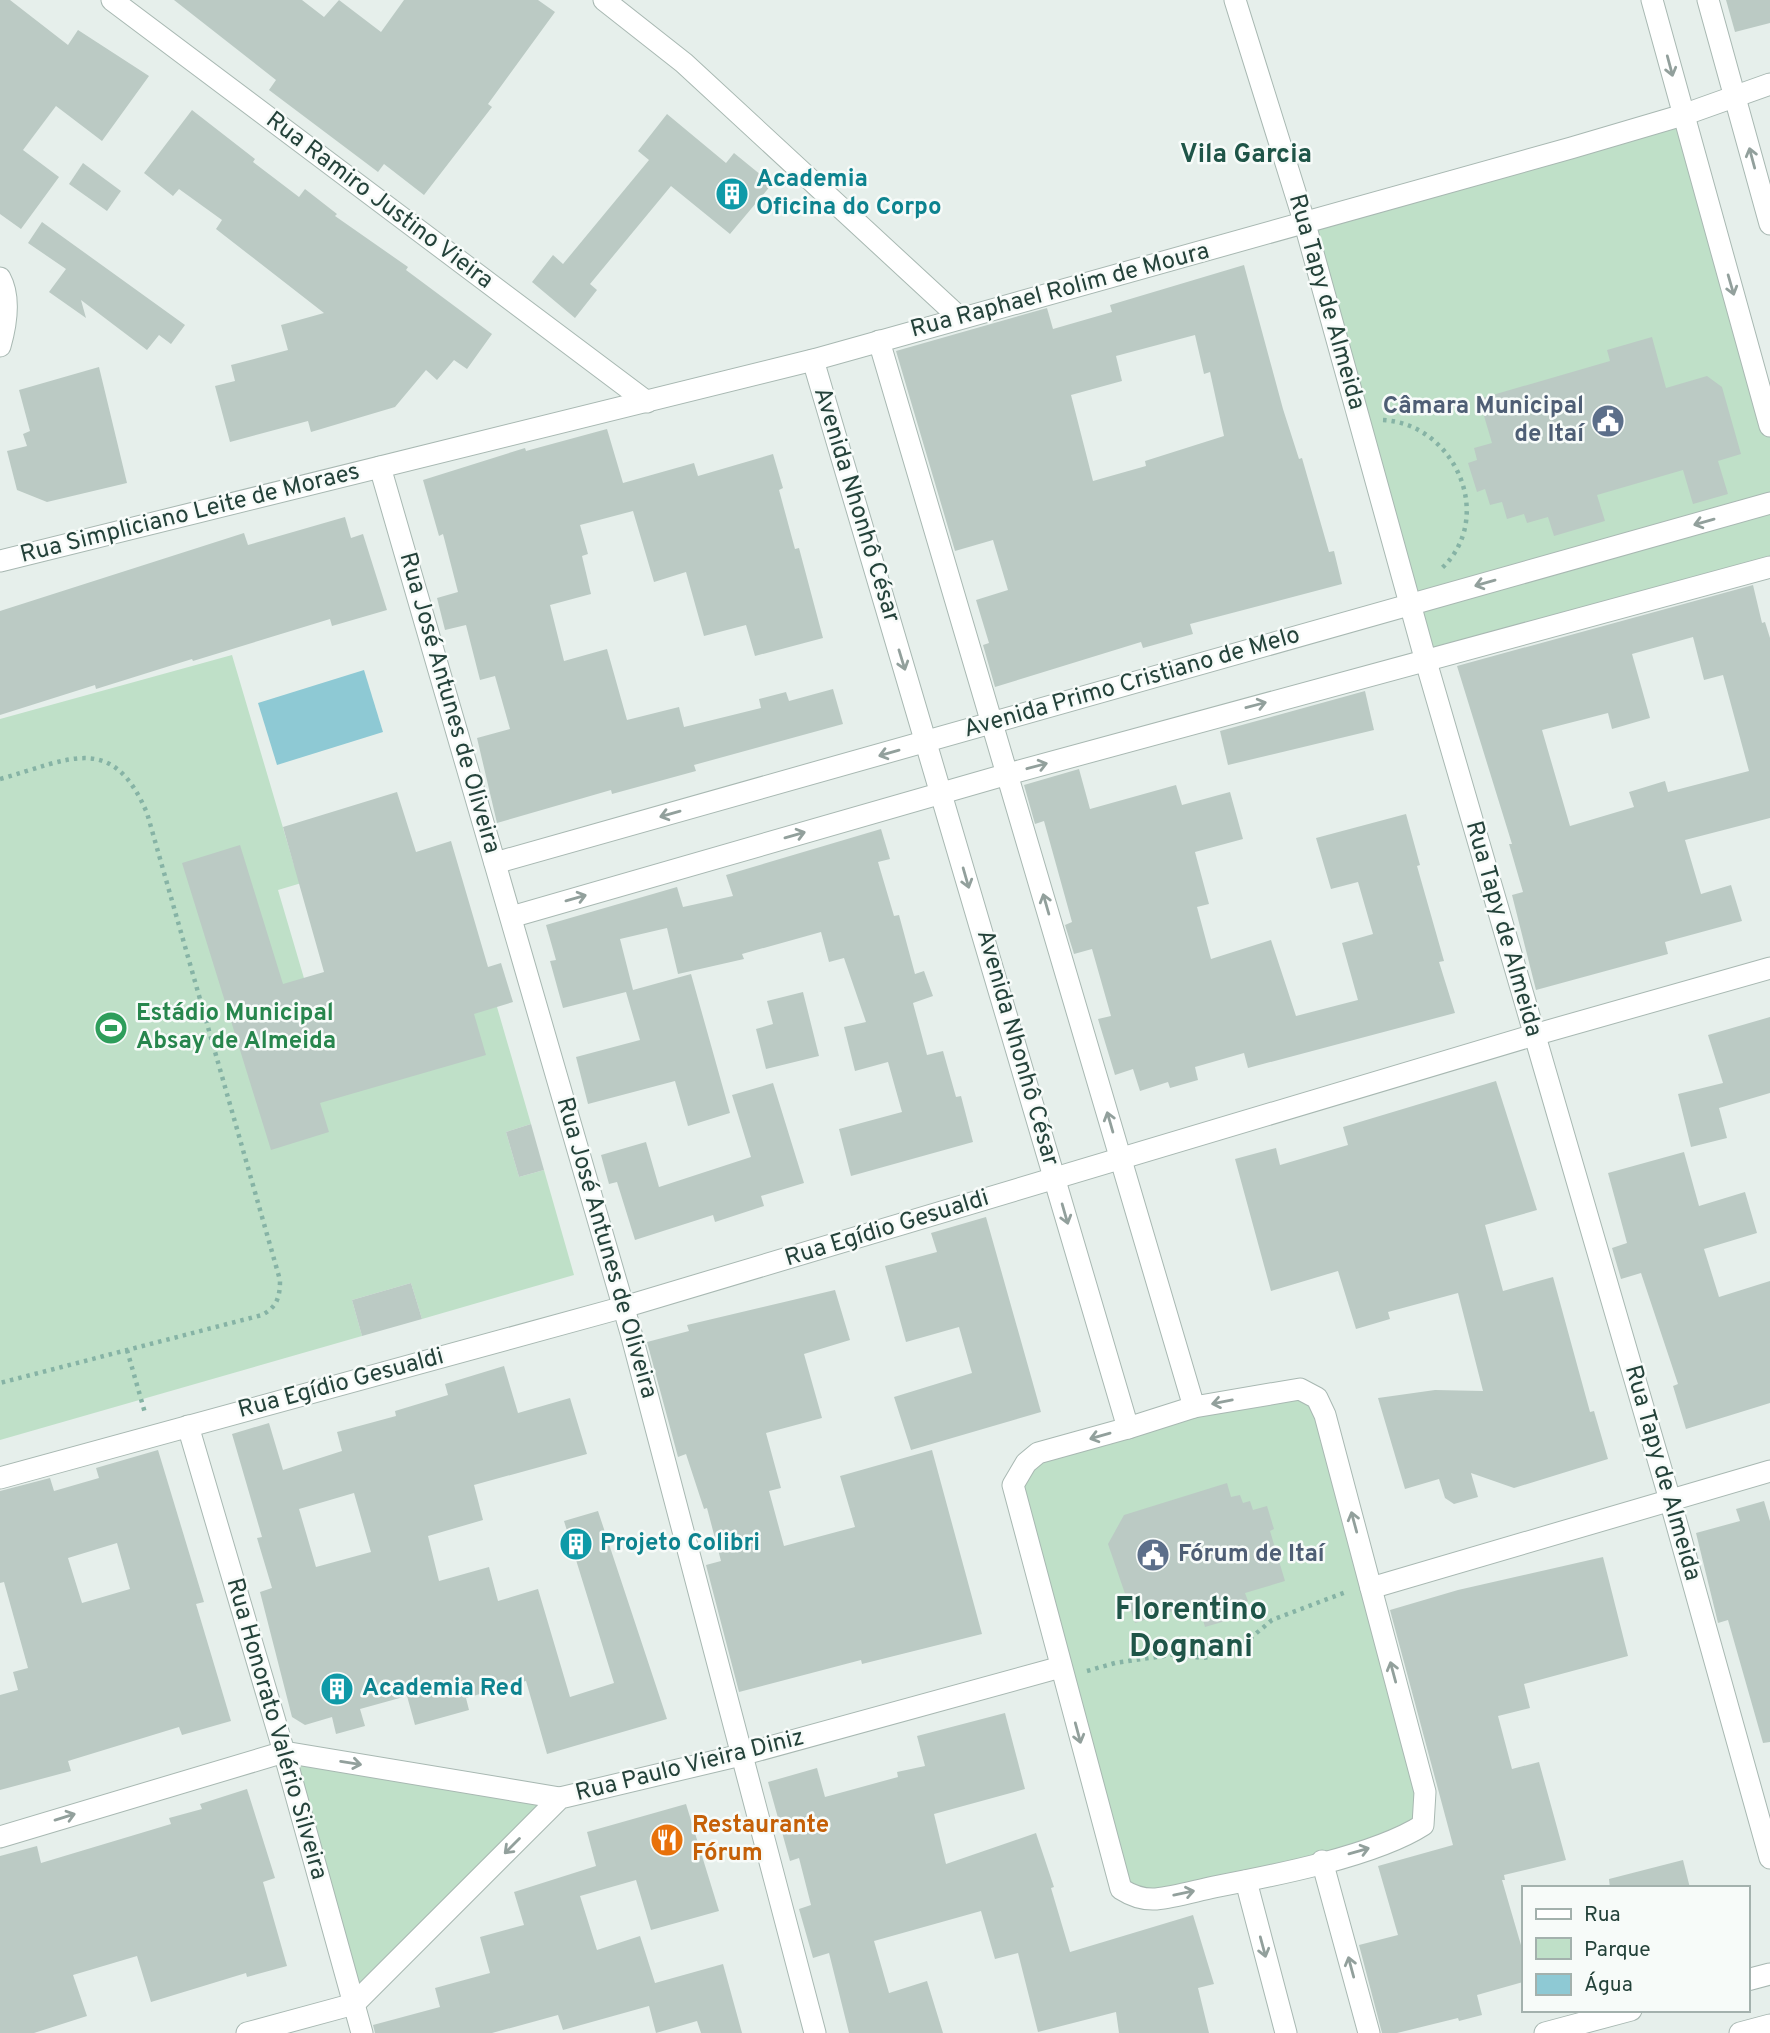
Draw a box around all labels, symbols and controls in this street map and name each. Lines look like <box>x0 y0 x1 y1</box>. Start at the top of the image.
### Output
one-way arrow <box>1664 54 1677 77</box>
street label: Rua Ramiro Justino Vieira <box>259 106 499 296</box>
district label: Vila Garcia <box>1180 139 1312 172</box>
one-way arrow <box>1745 148 1758 170</box>
place label: Academia Oficina do Corpo <box>756 165 942 223</box>
building icon: Academia Oficina do Corpo <box>713 175 751 213</box>
street label: Rua Tapy de Almeida <box>1281 191 1371 413</box>
street label: Rua Raphael Rolim de Moura <box>907 237 1213 345</box>
one-way arrow <box>1725 274 1738 296</box>
street label: Avenida Nhonhô César <box>806 384 906 626</box>
place label: Câmara Municipal de Itaí <box>1383 392 1586 450</box>
public building icon: Câmara Municipal de Itaí <box>1589 402 1627 440</box>
street label: Rua Simpliciano Leite de Moraes <box>17 457 363 571</box>
one-way arrow <box>1693 516 1716 529</box>
street label: Rua José Antunes de Oliveira <box>392 549 506 857</box>
one-way arrow <box>1474 577 1497 590</box>
street label: Avenida Primo Cristiano de Melo <box>960 621 1304 745</box>
one-way arrow <box>897 649 910 671</box>
one-way arrow <box>1245 698 1267 711</box>
one-way arrow <box>879 747 901 760</box>
one-way arrow <box>1026 758 1048 771</box>
one-way arrow <box>659 808 682 821</box>
street label: Rua Tapy de Almeida <box>1458 818 1548 1040</box>
one-way arrow <box>784 828 806 841</box>
one-way arrow <box>961 867 974 889</box>
one-way arrow <box>565 891 587 904</box>
one-way arrow <box>1039 893 1052 916</box>
street label: Avenida Nhonhô César <box>969 926 1065 1170</box>
place label: Estádio Municipal Absay de Almeida <box>136 999 336 1057</box>
sports icon: Estádio Municipal Absay de Almeida <box>92 1009 130 1047</box>
street label: Rua José Antunes de Oliveira <box>549 1094 663 1402</box>
one-way arrow <box>1103 1111 1116 1133</box>
street label: Rua Egídio Gesualdi <box>781 1184 993 1274</box>
one-way arrow <box>1060 1203 1073 1225</box>
street label: Rua Egídio Gesualdi <box>235 1342 447 1426</box>
street label: Rua Tapy de Almeida <box>1617 1362 1707 1584</box>
one-way arrow <box>1211 1396 1234 1409</box>
one-way arrow <box>1089 1430 1112 1443</box>
one-way arrow <box>1347 1511 1360 1534</box>
building icon: Projeto Colibri <box>557 1525 595 1563</box>
place label: Projeto Colibri <box>600 1529 760 1559</box>
public building icon: Fórum de Itaí <box>1134 1536 1172 1574</box>
place label: Fórum de Itaí <box>1178 1540 1327 1570</box>
street label: Rua Honorato Valério Silveira <box>219 1575 333 1883</box>
district label: Florentino Dognani <box>1115 1591 1267 1668</box>
one-way arrow <box>1386 1661 1399 1684</box>
building icon: Academia Red <box>318 1670 356 1708</box>
place label: Academia Red <box>362 1674 523 1704</box>
one-way arrow <box>1073 1722 1086 1744</box>
street label: Rua Paulo Vieira Diniz <box>572 1723 808 1809</box>
one-way arrow <box>339 1757 362 1770</box>
one-way arrow <box>54 1810 76 1823</box>
place label: Restaurante Fórum <box>692 1811 829 1869</box>
restaurant icon: Restaurante Fórum <box>648 1821 686 1859</box>
one-way arrow <box>504 1837 521 1854</box>
one-way arrow <box>1347 1844 1370 1857</box>
one-way arrow <box>1172 1886 1195 1900</box>
legend <box>1522 1886 1749 2012</box>
text: Rua <box>1584 1902 1621 1929</box>
one-way arrow <box>1257 1935 1270 1958</box>
text: Parque <box>1584 1937 1651 1964</box>
one-way arrow <box>1344 1956 1357 1978</box>
text: Água <box>1584 1971 1633 1999</box>

